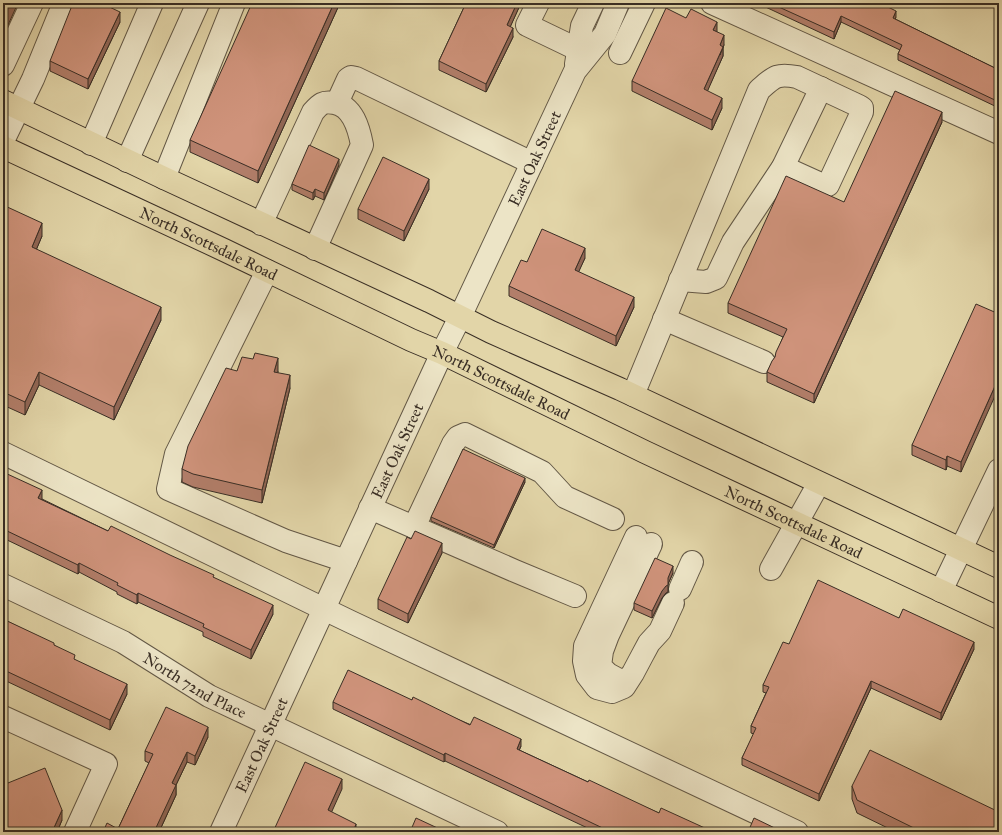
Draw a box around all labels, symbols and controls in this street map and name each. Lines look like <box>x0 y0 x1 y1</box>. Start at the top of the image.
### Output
street label: East Oak Street <box>504 107 565 209</box>
street label: North Scottsdale Road <box>137 203 281 284</box>
street label: North Scottsdale Road <box>430 341 573 423</box>
street label: East Oak Street <box>367 400 427 501</box>
street label: North Scottsdale Road <box>722 481 866 562</box>
street label: North 72nd Place <box>140 648 250 722</box>
street label: East Oak Street <box>231 694 292 796</box>

